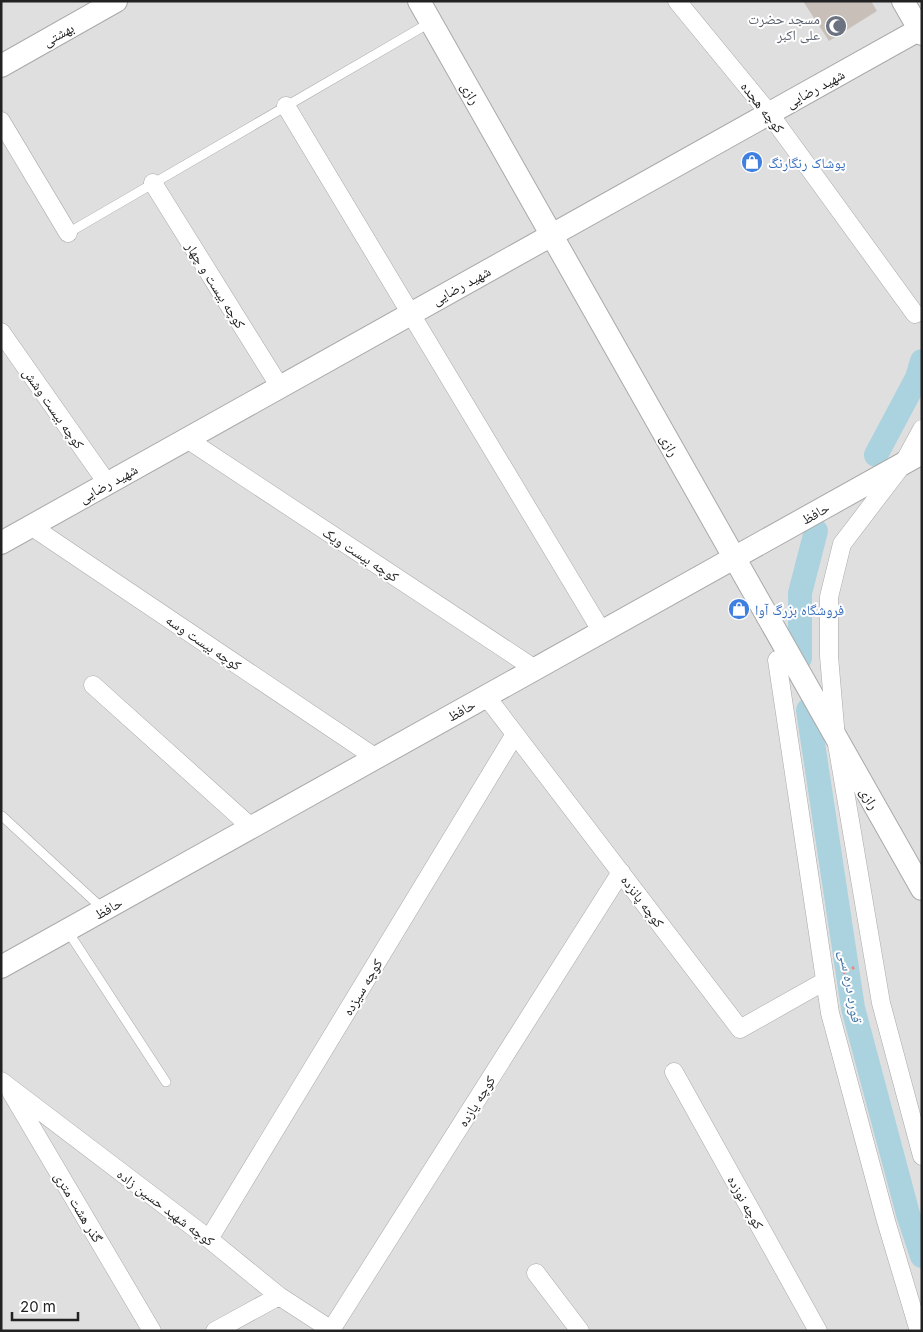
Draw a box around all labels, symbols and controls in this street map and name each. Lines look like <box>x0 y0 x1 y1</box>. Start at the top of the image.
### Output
place label: مسجد حضرت علی اکبر <box>748 10 820 44</box>
mosque icon: مسجد حضرت علی اکبر <box>824 14 848 38</box>
street label: بهشتی <box>39 18 77 50</box>
street label: شهید رضایی <box>783 65 848 112</box>
street label: کوچه هجده <box>737 78 788 137</box>
street label: رازی <box>457 79 484 108</box>
shop icon: پوشاک رنگارنگ <box>740 150 764 174</box>
place label: پوشاک رنگارنگ <box>768 154 846 172</box>
street label: کوچه بیست و چهار <box>181 238 249 332</box>
street label: شهید رضایی <box>429 262 494 309</box>
street label: کوچه بیست وشش <box>19 364 88 453</box>
street label: رازی <box>656 431 683 460</box>
street label: شهید رضایی <box>76 460 141 507</box>
street label: حافظ <box>798 498 832 528</box>
street label: کوچه بیست ویک <box>319 523 402 586</box>
shop icon: فروشگاه بزرگ آوا <box>727 597 751 621</box>
place label: فروشگاه بزرگ آوا <box>755 601 844 619</box>
street label: کوچه بیست وسه <box>163 611 245 674</box>
street label: حافظ <box>444 695 478 725</box>
street label: رازی <box>856 784 883 813</box>
street label: کوچه پانزده <box>617 872 668 931</box>
street label: حافظ <box>91 893 125 923</box>
water label: قورد دره سی <box>835 949 867 1025</box>
street label: کوچه سیزده <box>339 955 386 1019</box>
street label: کوچه یازده <box>454 1072 499 1130</box>
street label: کوچه شهید حسین زاده <box>113 1165 218 1250</box>
street label: گذر هشت متری <box>50 1169 107 1246</box>
street label: کوچه نوزده <box>723 1172 768 1232</box>
scale bar <box>12 1290 79 1322</box>
text: 20 m <box>20 1297 56 1316</box>

